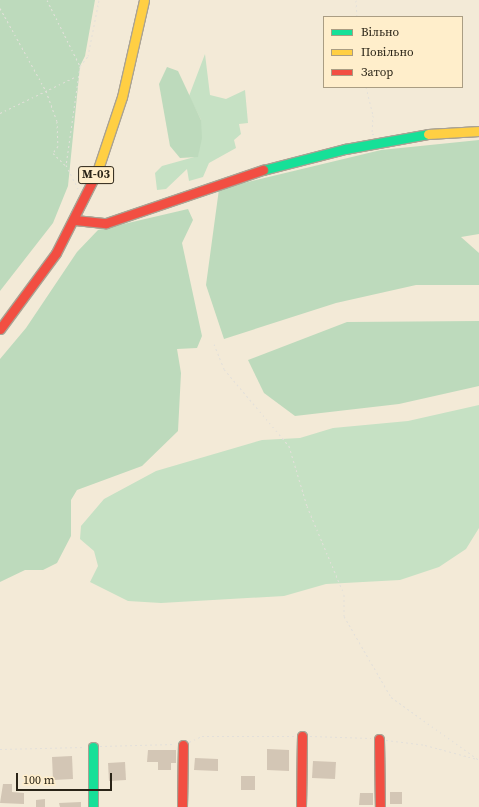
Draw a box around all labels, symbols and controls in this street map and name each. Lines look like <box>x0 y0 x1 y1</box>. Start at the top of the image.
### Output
legend <box>323 16 463 88</box>
text: Вільно <box>361 24 399 40</box>
text: Повільно <box>361 44 413 60</box>
text: Затор <box>361 64 393 80</box>
road number: М-03 <box>78 165 114 185</box>
scale bar <box>18 765 114 791</box>
text: 100 m <box>23 772 55 788</box>

